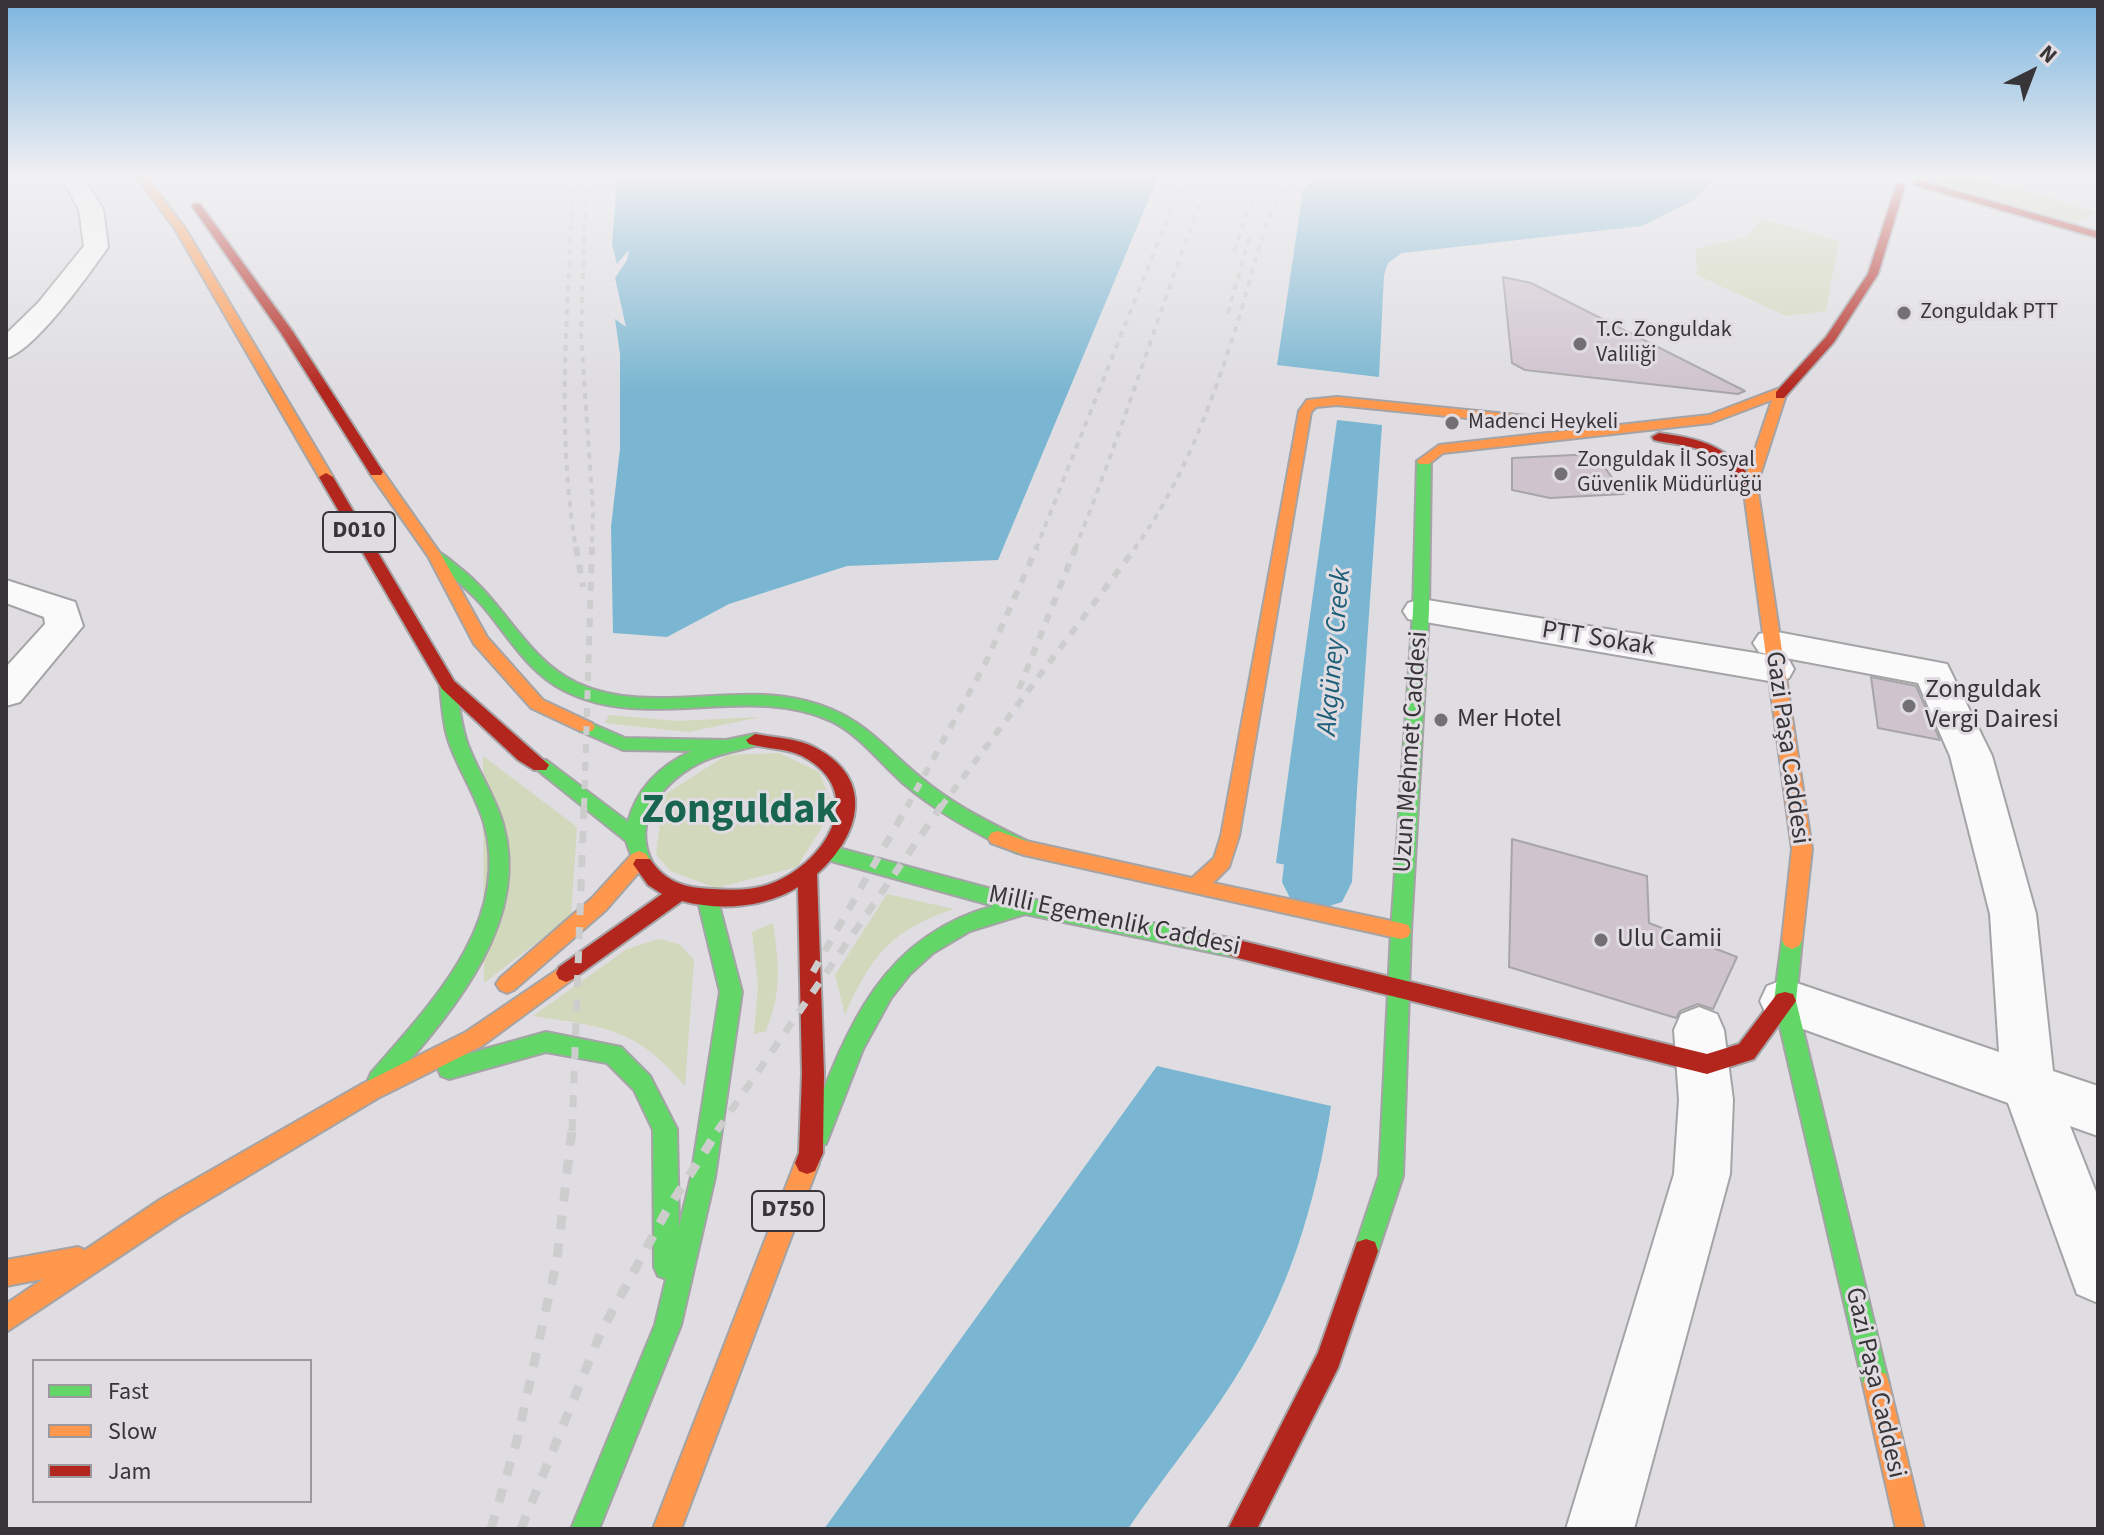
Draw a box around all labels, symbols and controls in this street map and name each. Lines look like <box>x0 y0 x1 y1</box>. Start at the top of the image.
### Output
north arrow <box>1992 32 2072 112</box>
text: N <box>2032 37 2064 71</box>
place label: Zonguldak PTT <box>1920 300 2058 326</box>
marker: Zonguldak PTT <box>1895 304 1913 322</box>
place label: T.C. Zonguldak Valiliği <box>1596 318 1732 370</box>
marker: T.C. Zonguldak Valiliği <box>1571 335 1589 353</box>
place label: Madenci Heykeli <box>1468 410 1618 436</box>
marker: Madenci Heykeli <box>1443 414 1461 432</box>
place label: Zonguldak İl Sosyal Güvenlik Müdürlüğü <box>1577 448 1762 500</box>
marker: Zonguldak İl Sosyal Güvenlik Müdürlüğü <box>1552 465 1570 483</box>
road number: D010 <box>323 512 395 552</box>
water label: Akgüney Creek <box>1312 567 1360 737</box>
street label: PTT Sokak <box>1539 616 1657 664</box>
street label: Uzun Mehmet Caddesi <box>1388 630 1436 874</box>
street label: Gazi Paşa Caddesi <box>1757 649 1815 847</box>
place label: Zonguldak Vergi Dairesi <box>1925 675 2059 736</box>
marker: Zonguldak Vergi Dairesi <box>1900 697 1918 715</box>
place label: Mer Hotel <box>1457 704 1562 736</box>
marker: Mer Hotel <box>1432 711 1450 729</box>
district label: Zonguldak <box>641 788 839 838</box>
street label: Milli Egemenlik Caddesi <box>985 880 1243 964</box>
place label: Ulu Camii <box>1617 924 1722 956</box>
marker: Ulu Camii <box>1592 931 1610 949</box>
road number: D750 <box>752 1191 824 1231</box>
street label: Gazi Paşa Caddesi <box>1837 1285 1911 1481</box>
legend <box>32 1359 312 1503</box>
text: Fast <box>108 1374 149 1409</box>
text: Slow <box>108 1414 157 1449</box>
text: Jam <box>108 1454 152 1489</box>

